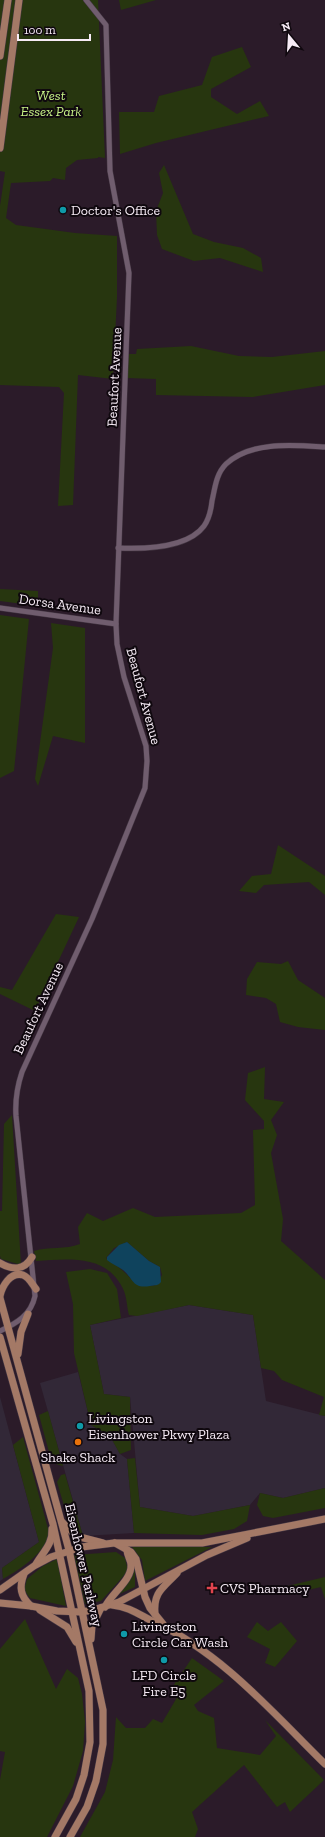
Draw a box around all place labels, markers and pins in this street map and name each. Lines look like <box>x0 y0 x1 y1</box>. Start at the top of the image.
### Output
place label: Doctor's Office <box>71 202 161 219</box>
marker: Doctor's Office <box>58 205 68 215</box>
place label: Livingston Eisenhower Pkwy Plaza <box>88 1410 230 1443</box>
marker: Livingston Eisenhower Pkwy Plaza <box>75 1421 85 1431</box>
marker: Shake Shack <box>73 1437 83 1447</box>
place label: Shake Shack <box>41 1449 116 1466</box>
place label: CVS Pharmacy <box>220 1580 310 1597</box>
marker: CVS Pharmacy <box>207 1583 217 1593</box>
place label: Livingston Circle Car Wash <box>132 1618 228 1651</box>
marker: Livingston Circle Car Wash <box>119 1629 129 1639</box>
marker: LFD Circle Fire E5 <box>159 1655 169 1665</box>
place label: LFD Circle Fire E5 <box>132 1667 196 1700</box>

